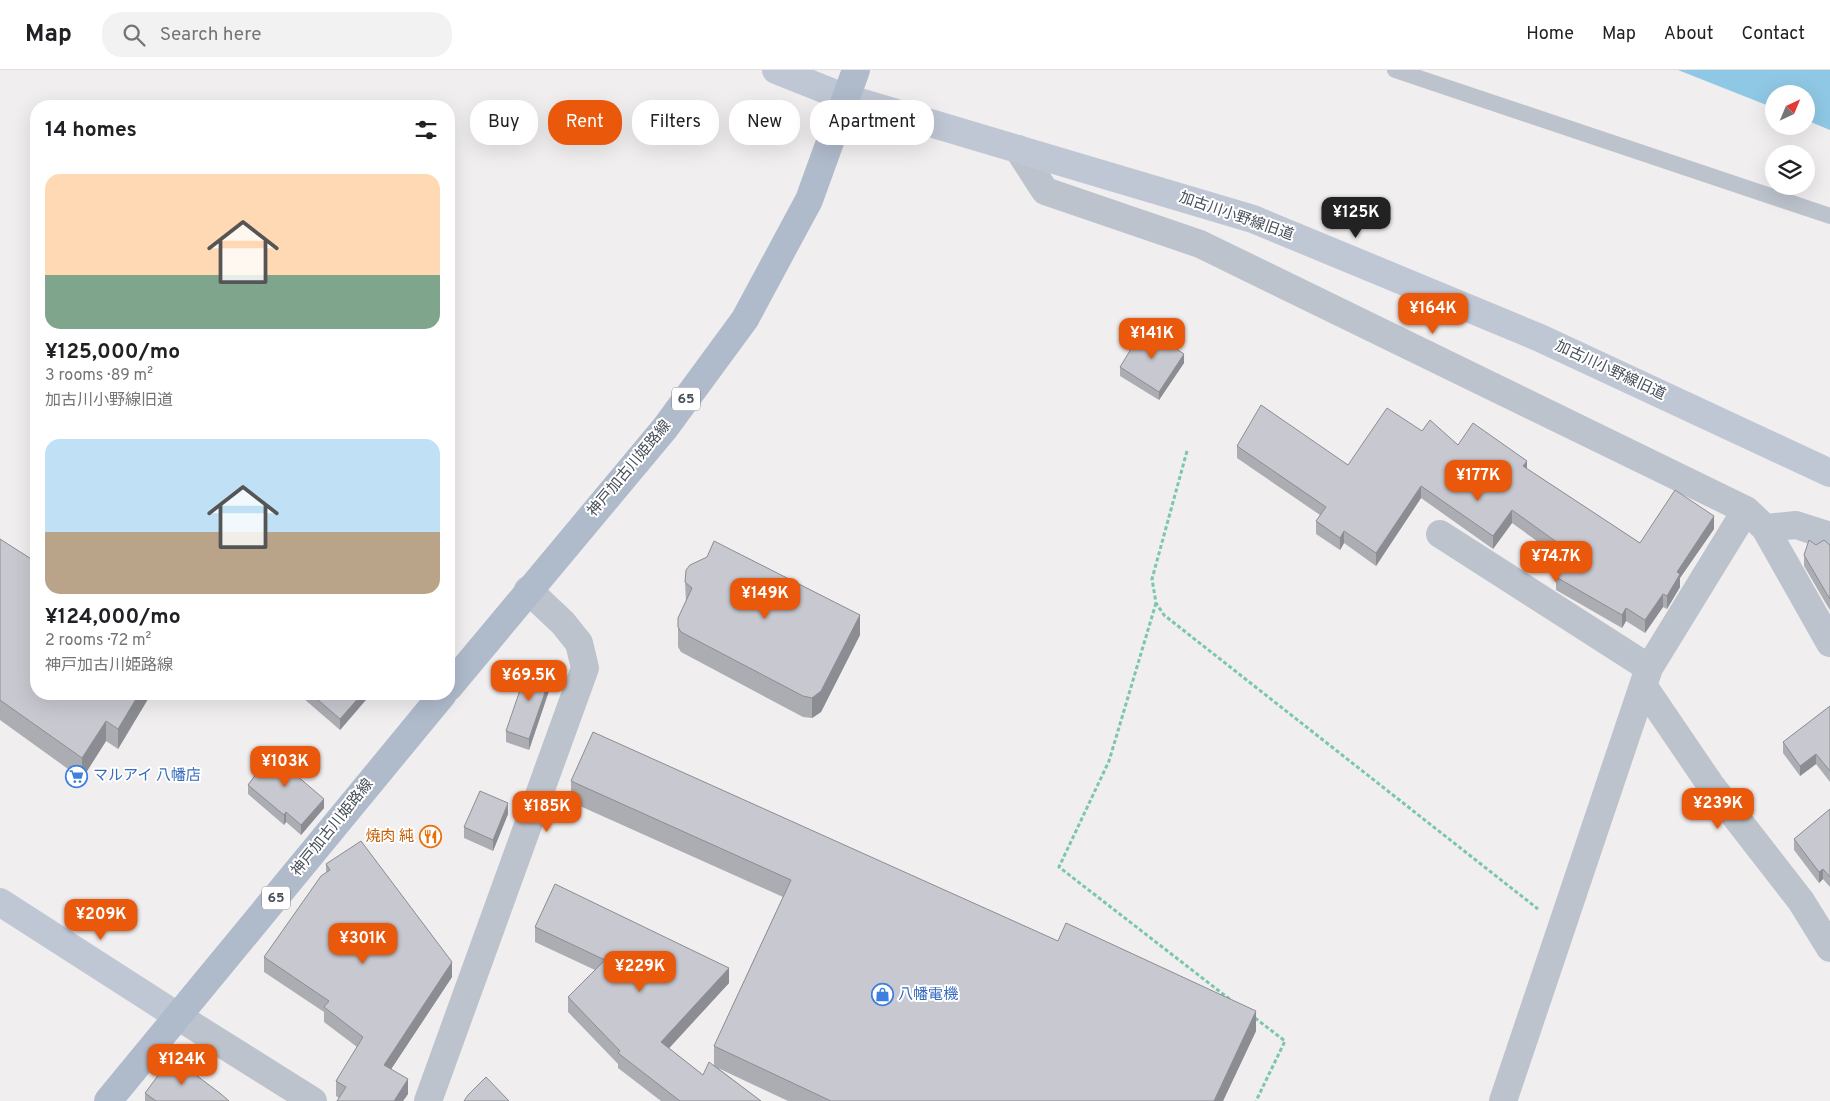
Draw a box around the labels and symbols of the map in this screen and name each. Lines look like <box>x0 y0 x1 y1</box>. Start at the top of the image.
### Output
north arrow <box>1765 85 1815 135</box>
street label: 加古川小野線旧道 <box>1176 188 1296 246</box>
pin: ¥125K <box>1321 196 1391 239</box>
pin: ¥164K <box>1398 292 1468 335</box>
pin: ¥141K <box>1117 318 1187 360</box>
street label: 加古川小野線旧道 <box>1552 337 1668 405</box>
road number: 65 <box>672 388 700 410</box>
street label: 神戸加古川姫路線 <box>584 417 676 521</box>
pin: ¥177K <box>1443 460 1513 502</box>
pin: ¥74.7K <box>1515 540 1597 583</box>
pin: ¥149K <box>730 578 800 620</box>
pin: ¥69.5K <box>488 660 570 702</box>
pin: ¥103K <box>250 746 320 788</box>
supermarket icon: マルアイ 八幡店 <box>65 764 89 788</box>
place label: マルアイ 八幡店 <box>93 767 201 786</box>
street label: 神戸加古川姫路線 <box>288 775 378 881</box>
pin: ¥239K <box>1683 788 1753 830</box>
pin: ¥185K <box>512 790 582 833</box>
restaurant icon: 焼肉 純 <box>418 825 442 849</box>
place label: 焼肉 純 <box>365 828 414 847</box>
road number: 65 <box>262 886 290 910</box>
pin: ¥209K <box>66 898 136 941</box>
pin: ¥301K <box>328 922 398 965</box>
pin: ¥229K <box>605 950 675 993</box>
shop icon: 八幡電機 <box>870 983 894 1007</box>
place label: 八幡電機 <box>898 985 958 1005</box>
pin: ¥124K <box>147 1044 217 1086</box>

